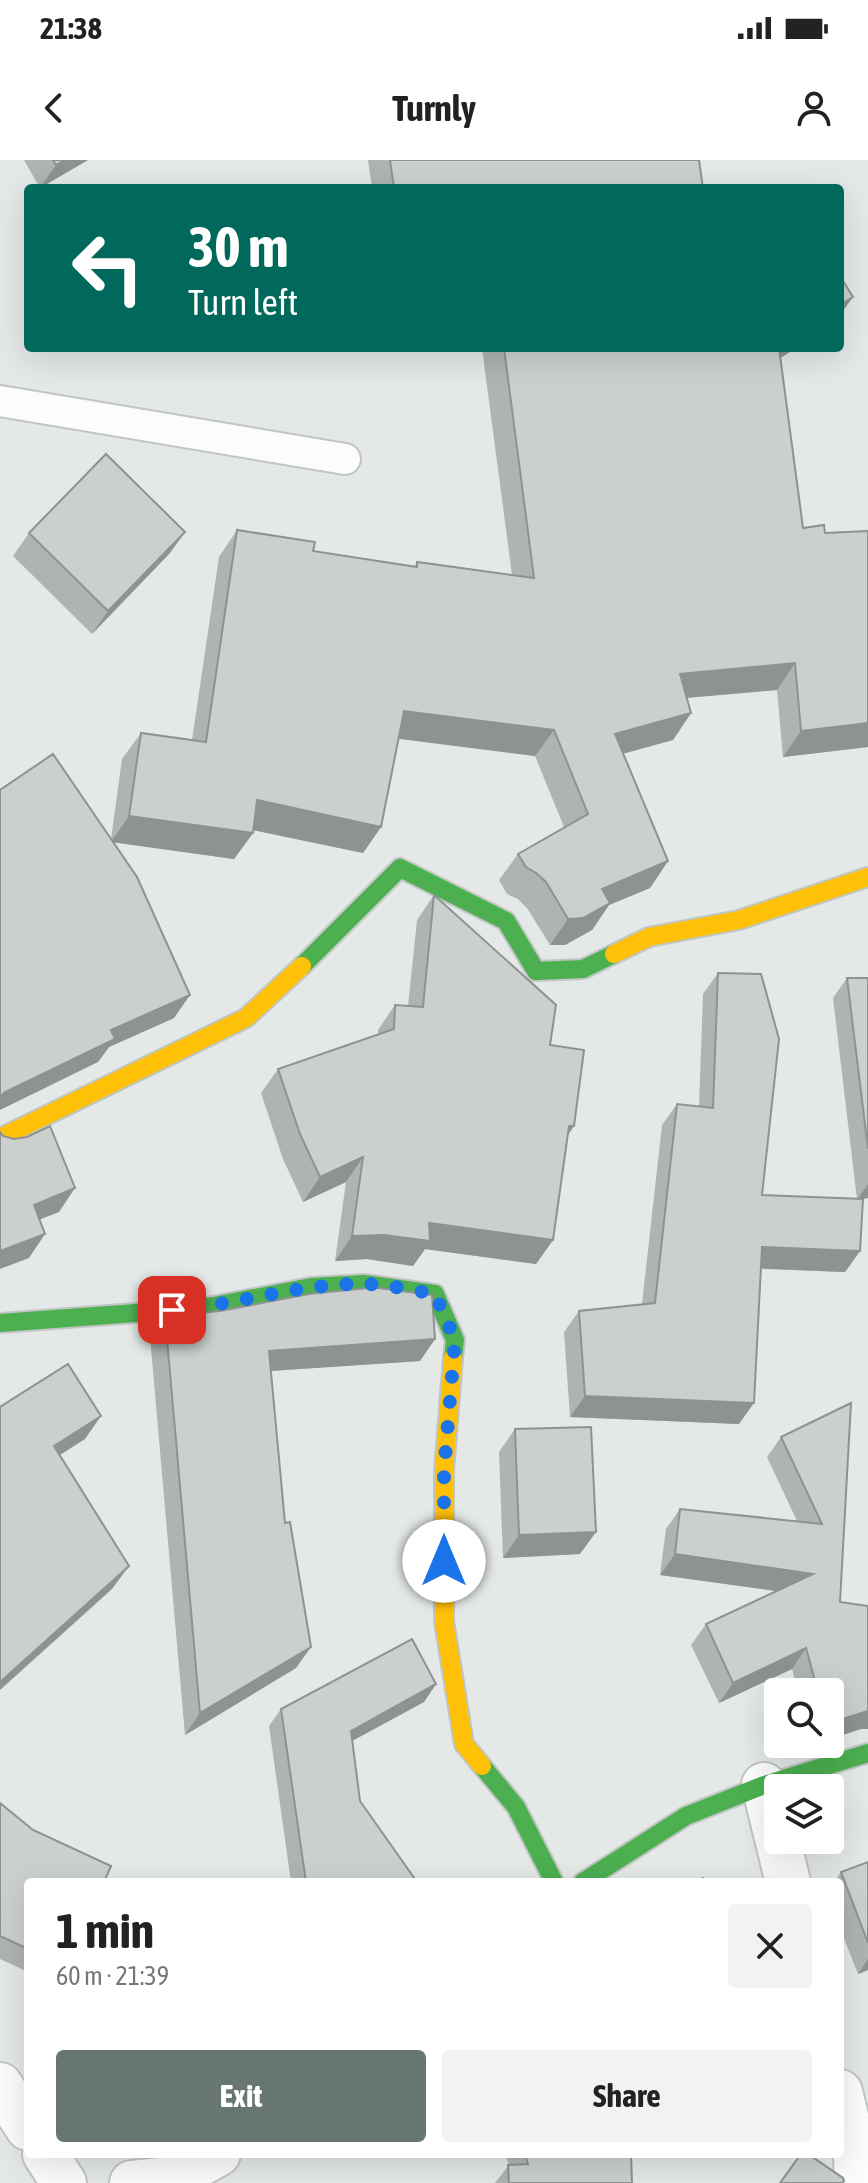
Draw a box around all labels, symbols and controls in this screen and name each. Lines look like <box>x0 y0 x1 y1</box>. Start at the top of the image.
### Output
text: 21:38 <box>40 11 102 45</box>
icon: back <box>32 86 76 130</box>
icon: person <box>792 86 836 130</box>
text: Turnly <box>392 87 476 129</box>
text: 30 m <box>188 215 289 279</box>
icon: left <box>56 216 160 320</box>
text: Turn left <box>188 281 298 323</box>
pin <box>138 1276 206 1344</box>
icon: arrive <box>150 1288 194 1332</box>
position arrow <box>402 1519 486 1603</box>
map controls <box>764 1678 844 1854</box>
button: search <box>764 1678 844 1758</box>
button: layers <box>764 1774 844 1854</box>
text: 1 min <box>56 1903 154 1958</box>
button: close <box>728 1904 812 1988</box>
text: 60 m · 21:39 <box>56 1961 169 1991</box>
button: Exit <box>56 2050 426 2142</box>
button: Share <box>442 2050 812 2142</box>

